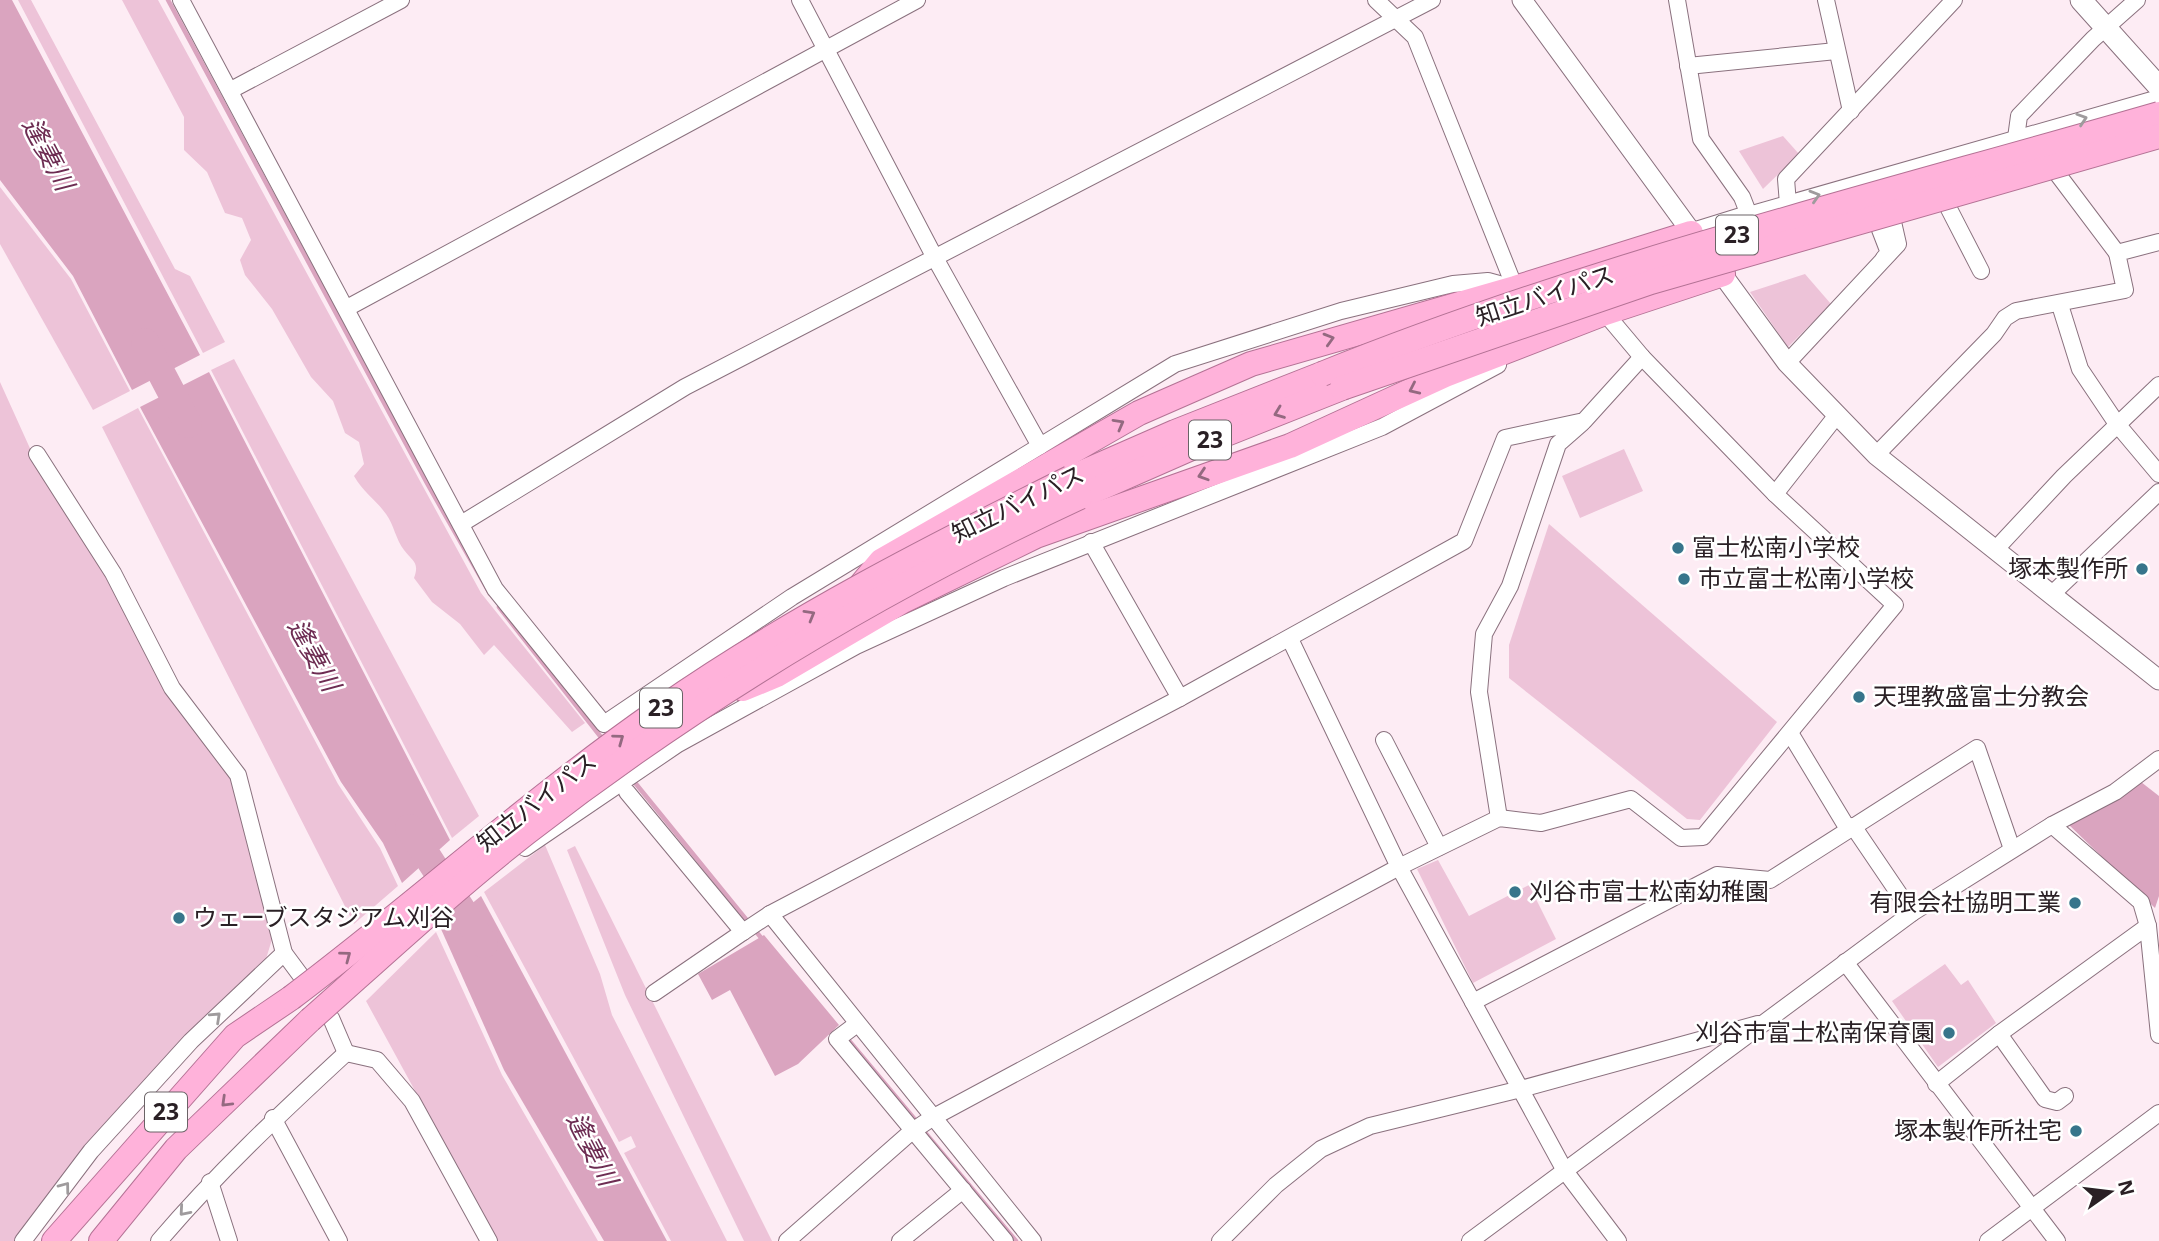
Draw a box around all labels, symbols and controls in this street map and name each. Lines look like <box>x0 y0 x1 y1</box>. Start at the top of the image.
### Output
water label: 逢妻川 <box>15 111 84 199</box>
one-way arrow <box>2075 113 2087 127</box>
one-way arrow <box>1808 190 1821 204</box>
road number: 23 <box>1716 216 1758 254</box>
street label: 知立バイパス <box>1471 257 1618 332</box>
one-way arrow <box>1323 333 1335 347</box>
one-way arrow <box>1408 381 1421 395</box>
one-way arrow <box>1273 404 1285 418</box>
one-way arrow <box>1112 419 1124 432</box>
road number: 23 <box>1189 420 1231 460</box>
street label: 知立バイパス <box>946 456 1089 549</box>
one-way arrow <box>1198 467 1210 481</box>
place label: 富士松南小学校 <box>1692 530 1860 563</box>
marker: 富士松南小学校 <box>1670 540 1686 556</box>
place label: 塚本製作所 <box>2008 551 2128 584</box>
place label: 市立富士松南小学校 <box>1698 561 1914 594</box>
marker: 塚本製作所 <box>2134 561 2150 577</box>
marker: 市立富士松南小学校 <box>1676 571 1692 587</box>
one-way arrow <box>803 610 816 623</box>
water label: 逢妻川 <box>280 612 351 700</box>
place label: 天理教盛富士分教会 <box>1873 679 2089 712</box>
road number: 23 <box>640 688 682 728</box>
marker: 天理教盛富士分教会 <box>1851 689 1867 705</box>
one-way arrow <box>611 734 624 747</box>
street label: 知立バイパス <box>469 744 603 858</box>
place label: 刈谷市富士松南幼稚園 <box>1529 874 1769 907</box>
marker: 刈谷市富士松南幼稚園 <box>1507 884 1523 900</box>
place label: 有限会社協明工業 <box>1869 885 2061 918</box>
marker: 有限会社協明工業 <box>2067 895 2083 911</box>
place label: ウェーブスタジアム刈谷 <box>193 900 454 933</box>
marker: ウェーブスタジアム刈谷 <box>171 910 187 926</box>
one-way arrow <box>338 952 350 965</box>
one-way arrow <box>208 1013 221 1026</box>
place label: 刈谷市富士松南保育園 <box>1695 1015 1935 1048</box>
marker: 刈谷市富士松南保育園 <box>1941 1025 1957 1041</box>
road number: 23 <box>145 1092 187 1132</box>
one-way arrow <box>221 1093 234 1106</box>
water label: 逢妻川 <box>559 1106 628 1194</box>
place label: 塚本製作所社宅 <box>1894 1113 2062 1146</box>
marker: 塚本製作所社宅 <box>2068 1123 2084 1139</box>
north arrow <box>2075 1157 2145 1227</box>
text: N <box>2112 1177 2141 1199</box>
one-way arrow <box>56 1182 69 1194</box>
one-way arrow <box>180 1203 192 1216</box>

